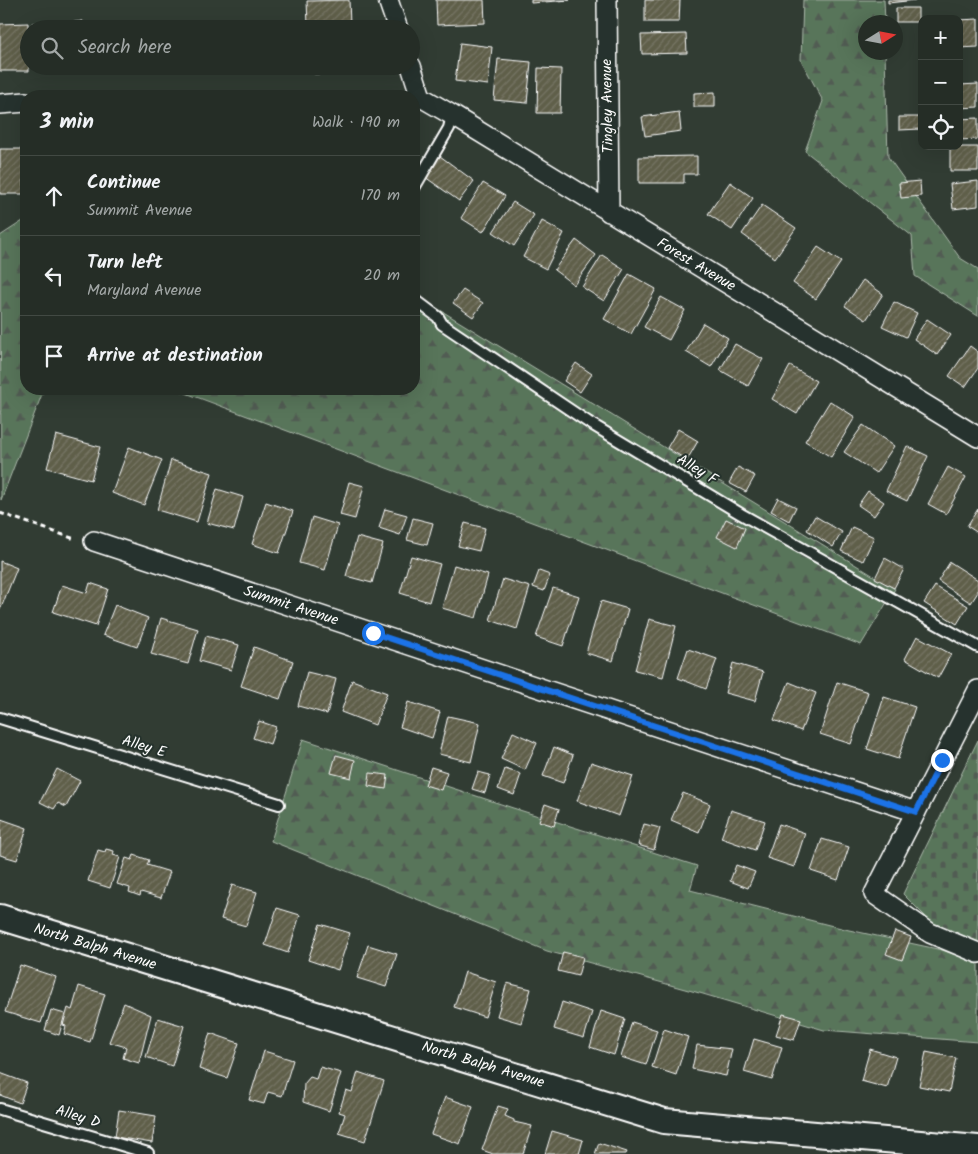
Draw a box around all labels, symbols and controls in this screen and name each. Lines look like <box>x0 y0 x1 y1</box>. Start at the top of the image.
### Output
north arrow <box>858 15 903 60</box>
map controls <box>918 15 963 150</box>
button: + <box>918 15 963 60</box>
search box <box>20 20 420 75</box>
text: Search here <box>78 33 172 63</box>
icon: search <box>38 34 66 62</box>
street label: Tingley Avenue <box>595 58 621 153</box>
button: − <box>918 60 963 105</box>
button: locate <box>918 105 963 150</box>
text: 3 min <box>40 106 94 139</box>
text: Walk · 190 m <box>312 110 400 135</box>
text: Continue <box>87 168 160 198</box>
icon: ahead <box>40 182 68 210</box>
text: 170 m <box>360 183 400 208</box>
text: Summit Avenue <box>87 198 192 223</box>
street label: Forest Avenue <box>652 232 740 298</box>
text: Turn left <box>87 248 162 278</box>
icon: left <box>40 262 68 290</box>
text: 20 m <box>364 263 400 288</box>
text: Maryland Avenue <box>87 278 201 303</box>
text: Arrive at destination <box>87 341 263 371</box>
icon: arrive <box>40 342 68 370</box>
street label: Alley F <box>672 448 723 492</box>
street label: Summit Avenue <box>240 579 342 633</box>
route start <box>362 622 385 645</box>
street label: Alley E <box>119 729 170 765</box>
route end <box>931 749 954 772</box>
street label: North Balph Avenue <box>31 917 160 977</box>
street label: North Balph Avenue <box>419 1035 548 1095</box>
street label: Alley D <box>53 1099 104 1135</box>

